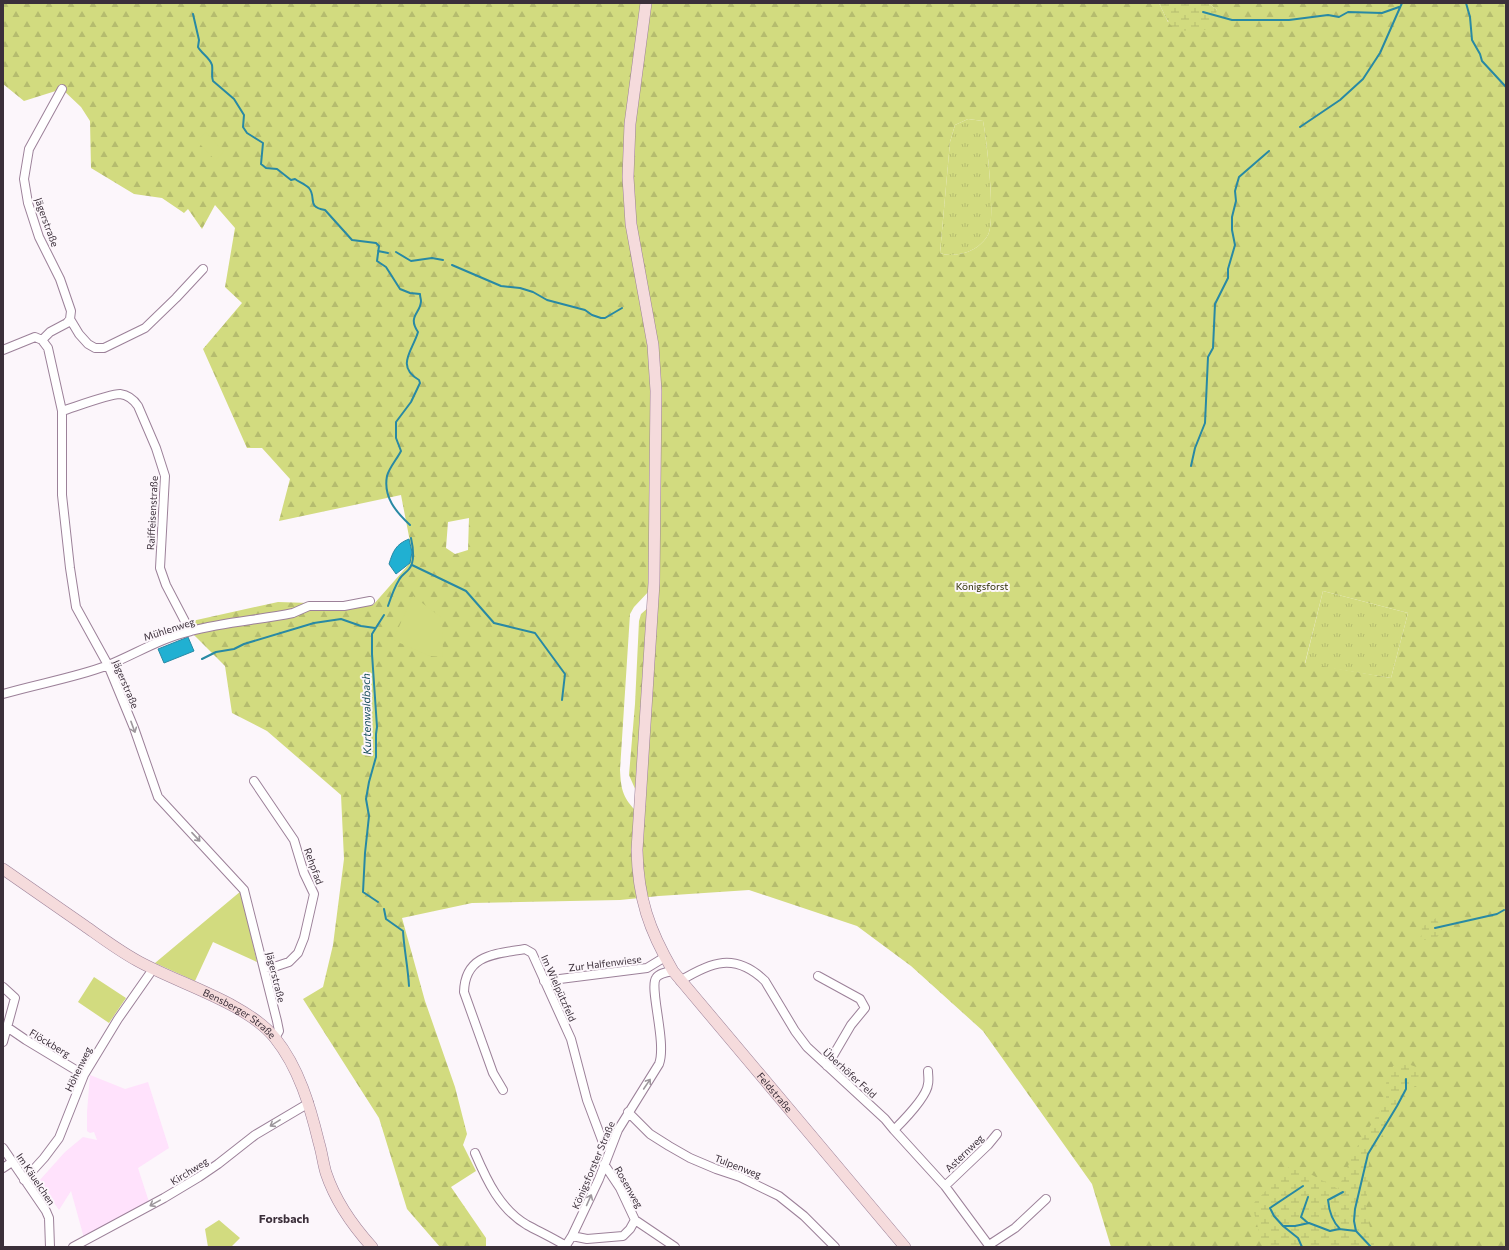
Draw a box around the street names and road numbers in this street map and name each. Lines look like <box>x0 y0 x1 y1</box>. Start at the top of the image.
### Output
street label: Jägerstraße <box>33 196 61 248</box>
street label: Raiffeisenstraße <box>144 476 160 550</box>
street label: Mühlenweg <box>142 615 197 643</box>
street label: Jägerstraße <box>110 658 142 710</box>
street label: Rehpfad <box>302 846 326 886</box>
street label: Jägerstraße <box>264 951 288 1003</box>
street label: Im Wielpützfeld <box>539 953 579 1023</box>
street label: Zur Halfenwiese <box>568 953 642 973</box>
street label: Bensberger Straße <box>201 986 278 1041</box>
street label: Flöckberg <box>28 1026 73 1060</box>
street label: Höhenweg <box>62 1044 94 1093</box>
street label: Überhöfer Feld <box>821 1046 879 1100</box>
street label: Feldstraße <box>755 1070 795 1115</box>
street label: Königsforster Straße <box>569 1119 617 1211</box>
street label: Asternweg <box>942 1131 986 1174</box>
street label: Im Käuelchen <box>14 1151 58 1207</box>
street label: Tulpenweg <box>713 1152 764 1181</box>
street label: Kirchweg <box>168 1154 211 1187</box>
street label: Rosenweg <box>612 1164 646 1211</box>

